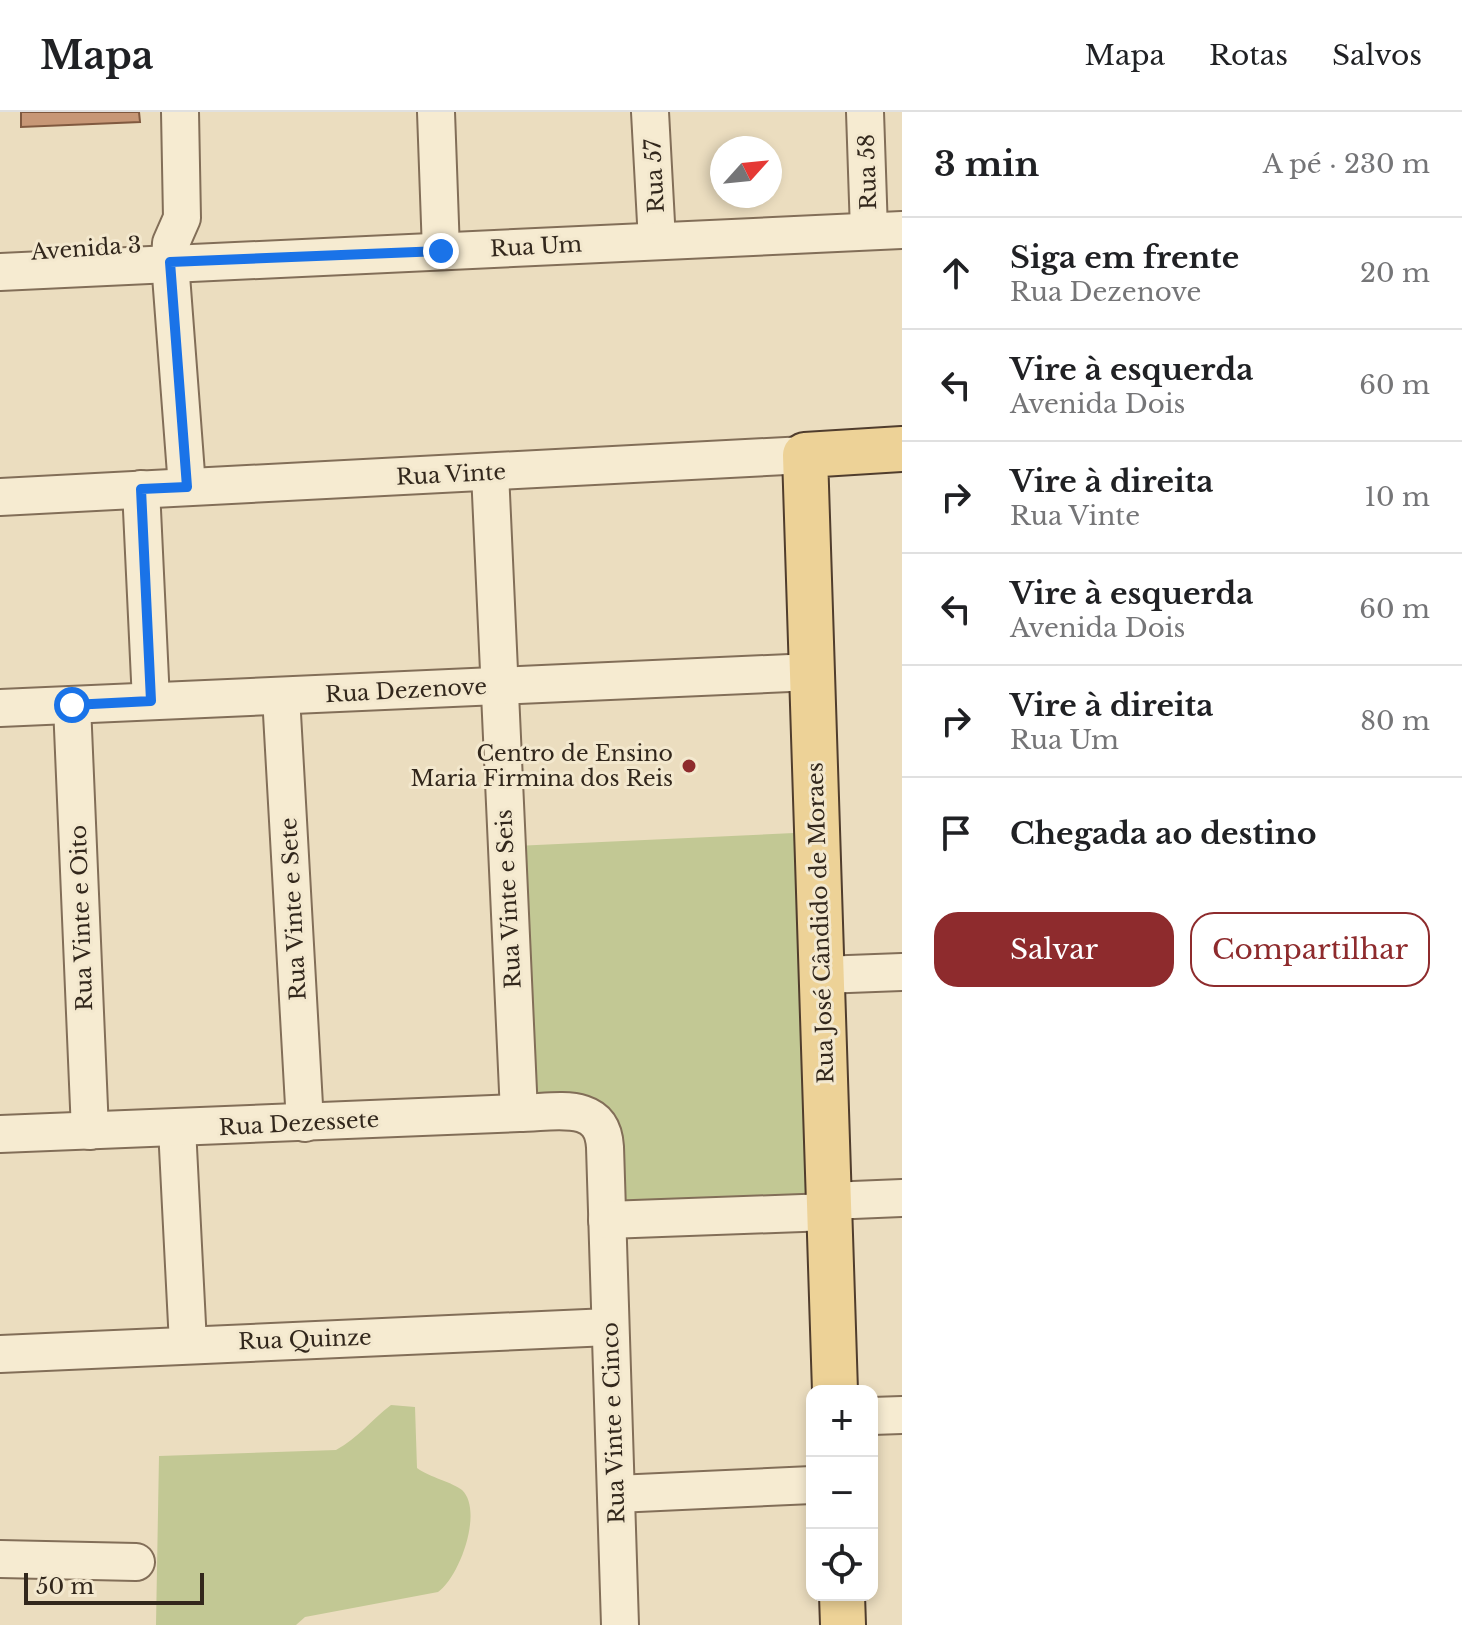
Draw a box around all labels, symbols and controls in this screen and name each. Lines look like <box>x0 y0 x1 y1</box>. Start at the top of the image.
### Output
text: Mapa <box>40 32 154 79</box>
text: Mapa <box>1085 38 1165 73</box>
text: Rotas <box>1209 38 1288 73</box>
text: Salvos <box>1332 38 1422 73</box>
street label: Rua 58 <box>853 133 882 211</box>
north arrow <box>710 136 782 208</box>
street label: Rua 57 <box>639 137 670 214</box>
text: 3 min <box>934 143 1039 185</box>
text: A pé · 230 m <box>1263 148 1430 180</box>
street label: Avenida 3 <box>29 231 142 266</box>
street label: Rua Um <box>489 231 583 262</box>
route end <box>423 233 459 269</box>
text: Siga em frente <box>1010 239 1239 276</box>
icon: ahead <box>934 251 978 295</box>
text: 20 m <box>1360 257 1430 289</box>
text: Rua Dezenove <box>1010 276 1201 308</box>
text: Vire à esquerda <box>1010 351 1253 388</box>
icon: left <box>934 363 978 407</box>
text: 60 m <box>1359 369 1430 401</box>
text: Avenida Dois <box>1010 388 1185 420</box>
street label: Rua Vinte <box>395 458 507 491</box>
text: Vire à direita <box>1010 463 1214 500</box>
icon: right <box>934 475 978 519</box>
text: 10 m <box>1364 481 1430 513</box>
text: Rua Vinte <box>1010 500 1140 532</box>
text: Vire à esquerda <box>1010 575 1253 612</box>
icon: left <box>934 587 978 631</box>
text: 60 m <box>1359 593 1430 625</box>
text: Avenida Dois <box>1010 612 1185 644</box>
street label: Rua Dezenove <box>324 673 488 708</box>
route start <box>54 687 90 723</box>
text: Vire à direita <box>1010 687 1214 724</box>
icon: right <box>934 699 978 743</box>
text: 80 m <box>1360 705 1430 737</box>
text: Rua Um <box>1010 724 1119 756</box>
place label: Centro de Ensino Maria Firmina dos Reis <box>410 740 673 792</box>
marker: Centro de Ensino Maria Firmina dos Reis <box>680 757 698 775</box>
street label: Rua José Cândido de Moraes <box>801 762 840 1084</box>
street label: Rua Vinte e Seis <box>490 809 527 989</box>
icon: arrive <box>934 811 978 855</box>
text: Chegada ao destino <box>1010 815 1316 852</box>
street label: Rua Vinte e Sete <box>275 817 312 1001</box>
street label: Rua Vinte e Oito <box>65 824 98 1012</box>
button: Salvar <box>934 912 1174 987</box>
button: Compartilhar <box>1190 912 1430 987</box>
street label: Rua Dezessete <box>218 1106 380 1141</box>
street label: Rua Vinte e Cinco <box>596 1322 631 1524</box>
street label: Rua Quinze <box>238 1324 372 1355</box>
map controls <box>806 1385 878 1601</box>
button: + <box>806 1385 878 1457</box>
button: − <box>806 1457 878 1529</box>
button: locate <box>806 1529 878 1601</box>
scale bar <box>24 1569 204 1605</box>
text: 50 m <box>36 1573 94 1600</box>

